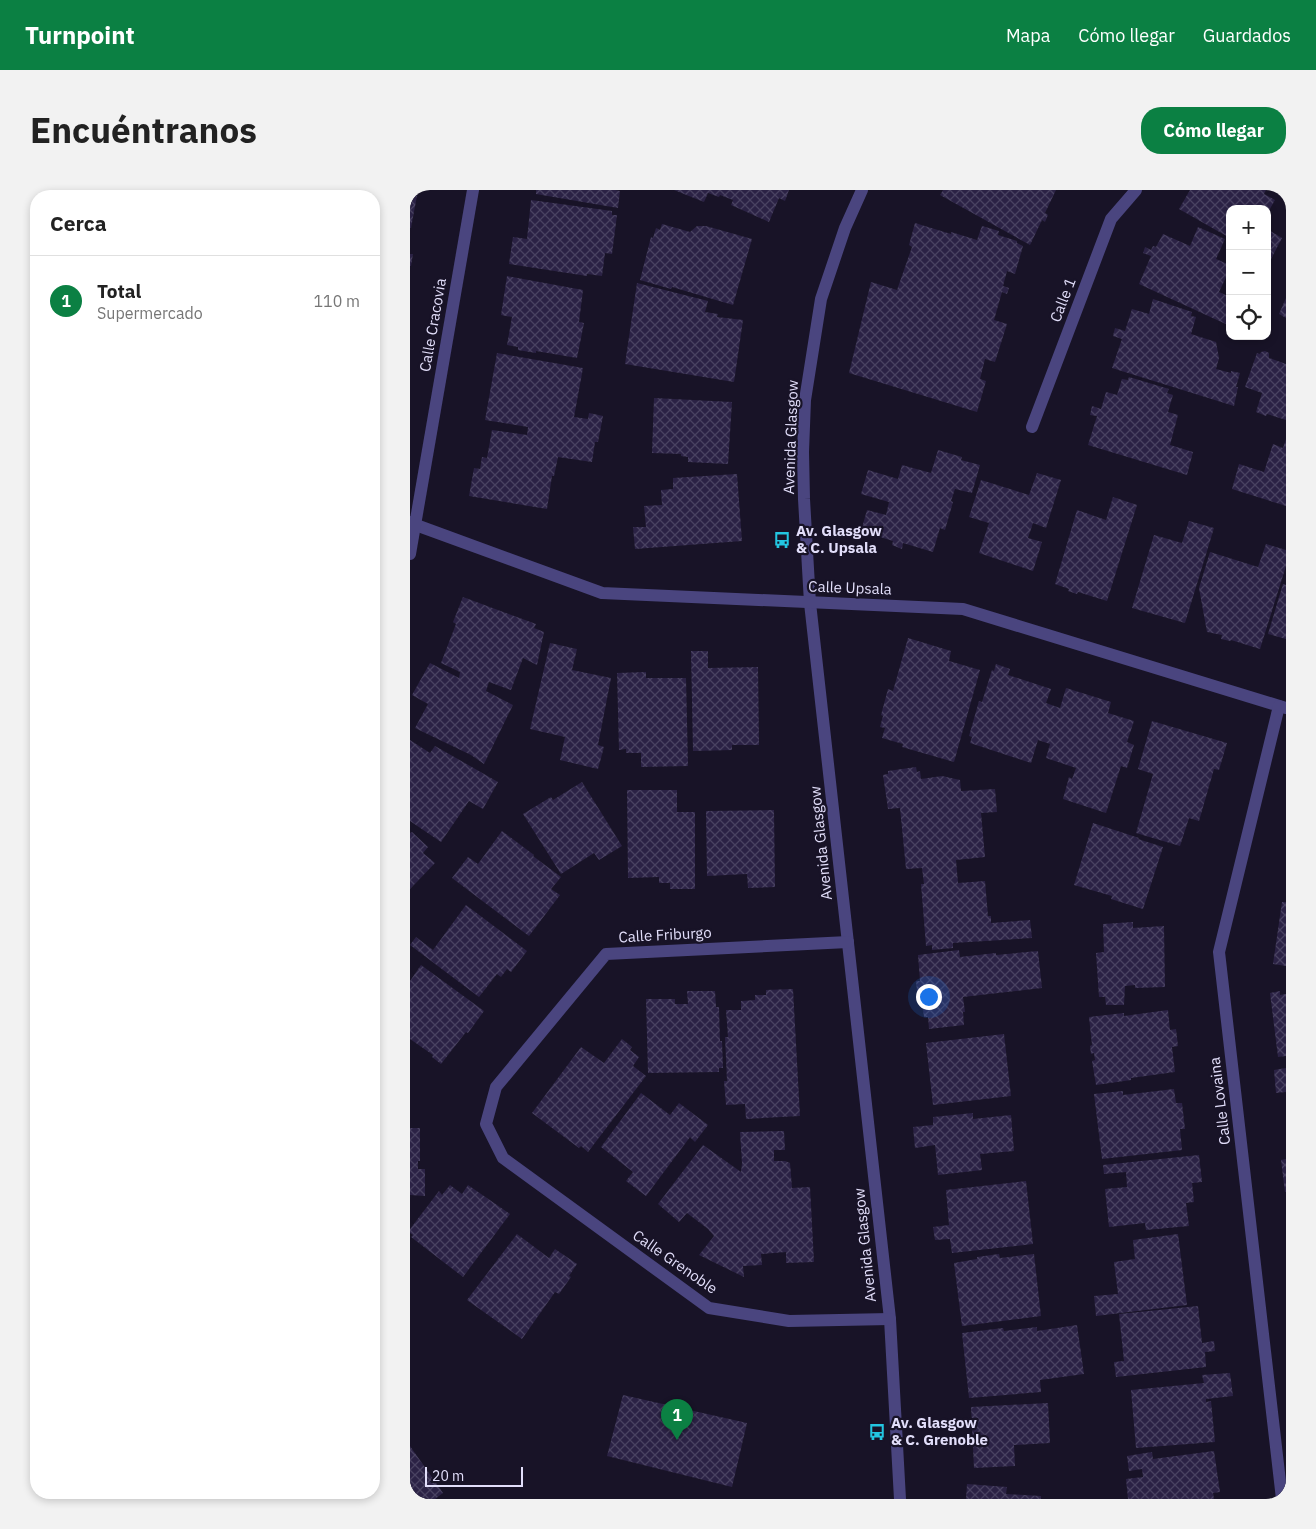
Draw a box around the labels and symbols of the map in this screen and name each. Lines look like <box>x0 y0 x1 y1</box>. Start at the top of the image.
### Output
street label: Calle 1 <box>1045 275 1080 325</box>
street label: Calle Cracovia <box>415 277 450 373</box>
street label: Avenida Glasgow <box>779 379 802 495</box>
place label: Av. Glasgow & C. Upsala <box>796 521 882 557</box>
bus stop icon: Av. Glasgow & C. Upsala <box>772 530 792 550</box>
street label: Calle Upsala <box>808 577 892 598</box>
street label: Avenida Glasgow <box>805 785 836 901</box>
street label: Calle Friburgo <box>618 923 712 946</box>
your location <box>916 984 942 1010</box>
street label: Calle Lovaina <box>1205 1056 1234 1146</box>
street label: Avenida Glasgow <box>849 1187 880 1303</box>
street label: Calle Grenoble <box>629 1225 721 1298</box>
pin: 1 <box>661 1399 693 1440</box>
place label: Av. Glasgow & C. Grenoble <box>891 1413 988 1449</box>
bus stop icon: Av. Glasgow & C. Grenoble <box>867 1422 887 1442</box>
scale bar <box>425 1464 522 1487</box>

